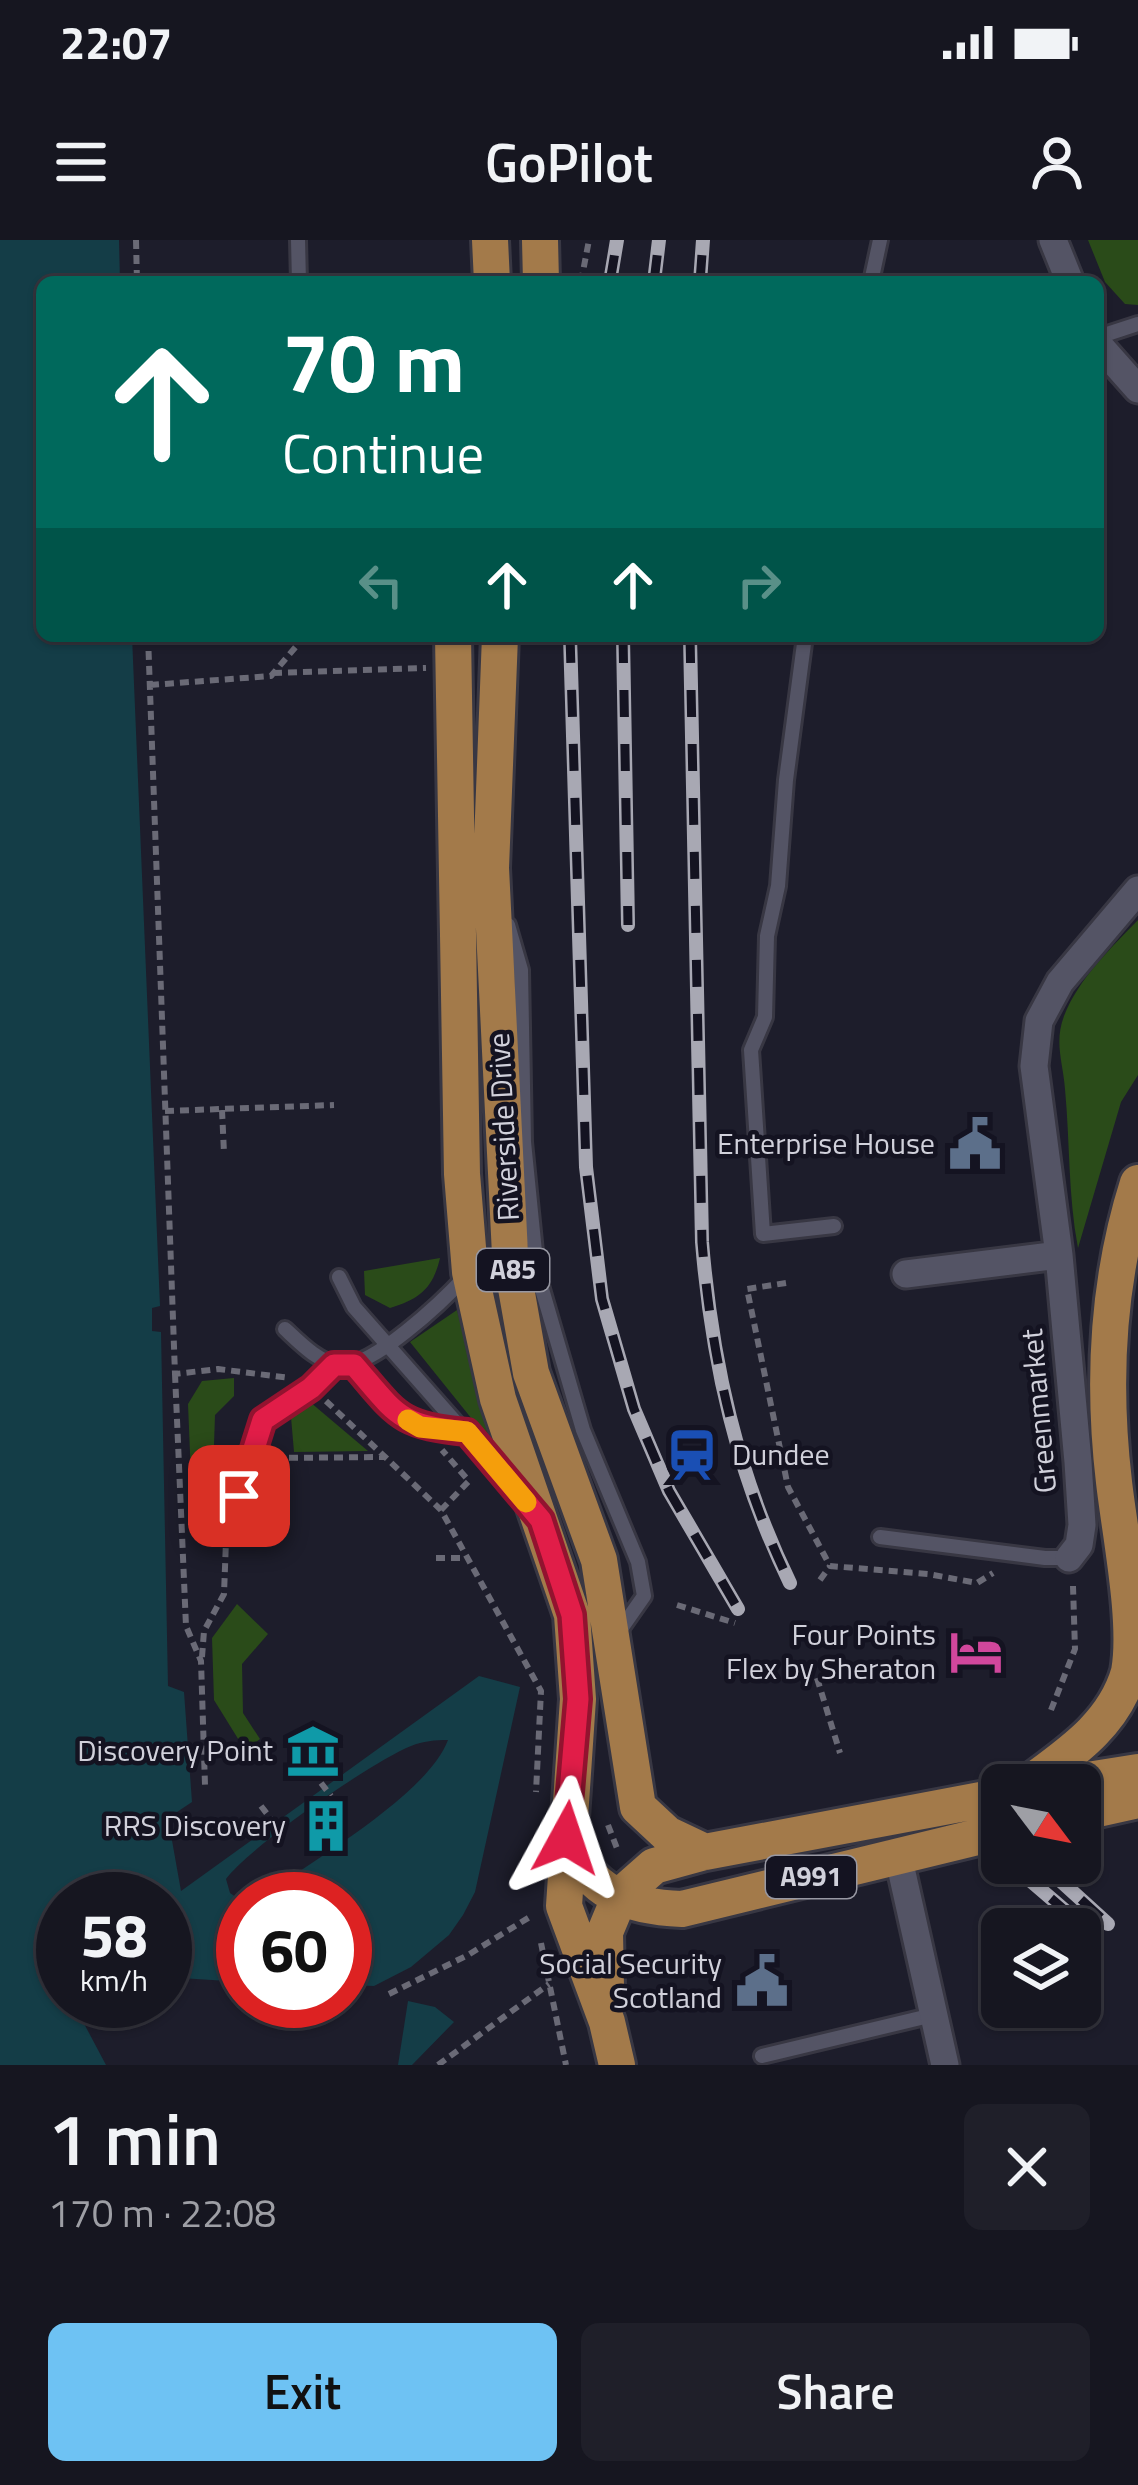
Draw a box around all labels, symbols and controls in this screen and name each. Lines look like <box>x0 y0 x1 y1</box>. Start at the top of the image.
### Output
text: 22:07 <box>60 8 172 76</box>
text: GoPilot <box>485 121 653 203</box>
icon: menu <box>48 129 114 195</box>
icon: person <box>1024 129 1090 195</box>
text: 70 m <box>282 297 465 425</box>
icon: ahead <box>84 324 240 480</box>
text: Continue <box>282 412 484 494</box>
icon: left <box>348 552 414 618</box>
icon: ahead <box>474 552 540 618</box>
icon: ahead <box>600 552 666 618</box>
icon: right <box>726 552 792 618</box>
street label: Riverside Drive <box>475 1032 531 1222</box>
public building icon: Enterprise House <box>946 1115 1004 1173</box>
place label: Enterprise House <box>717 1120 935 1166</box>
road number: A85 <box>477 1249 549 1291</box>
street label: Greenmarket <box>1008 1326 1068 1495</box>
station icon: Dundee <box>663 1426 721 1484</box>
place label: Dundee <box>732 1431 830 1477</box>
pin <box>188 1445 290 1547</box>
icon: arrive <box>206 1463 272 1529</box>
place label: Four Points Flex by Sheraton <box>726 1611 936 1691</box>
hotel icon: Four Points Flex by Sheraton <box>947 1623 1005 1681</box>
museum icon: Discovery Point <box>284 1722 342 1780</box>
place label: Discovery Point <box>77 1727 273 1773</box>
north arrow <box>981 1764 1101 1884</box>
map controls <box>981 1764 1101 2028</box>
position arrow <box>503 1775 629 1901</box>
building icon: RRS Discovery <box>297 1797 355 1855</box>
place label: RRS Discovery <box>104 1802 286 1848</box>
road number: A991 <box>766 1856 856 1898</box>
speed limit sign: 60 <box>216 1872 372 2028</box>
text: 58 <box>80 1889 148 1980</box>
button: layers <box>981 1908 1101 2028</box>
place label: Social Security Scotland <box>539 1940 722 2020</box>
public building icon: Social Security Scotland <box>733 1952 791 2010</box>
text: km/h <box>80 1957 148 2003</box>
text: 1 min <box>48 2083 221 2193</box>
button: close <box>964 2104 1090 2230</box>
text: 170 m · 22:08 <box>48 2183 276 2242</box>
button: Exit <box>48 2323 557 2461</box>
button: Share <box>581 2323 1090 2461</box>

